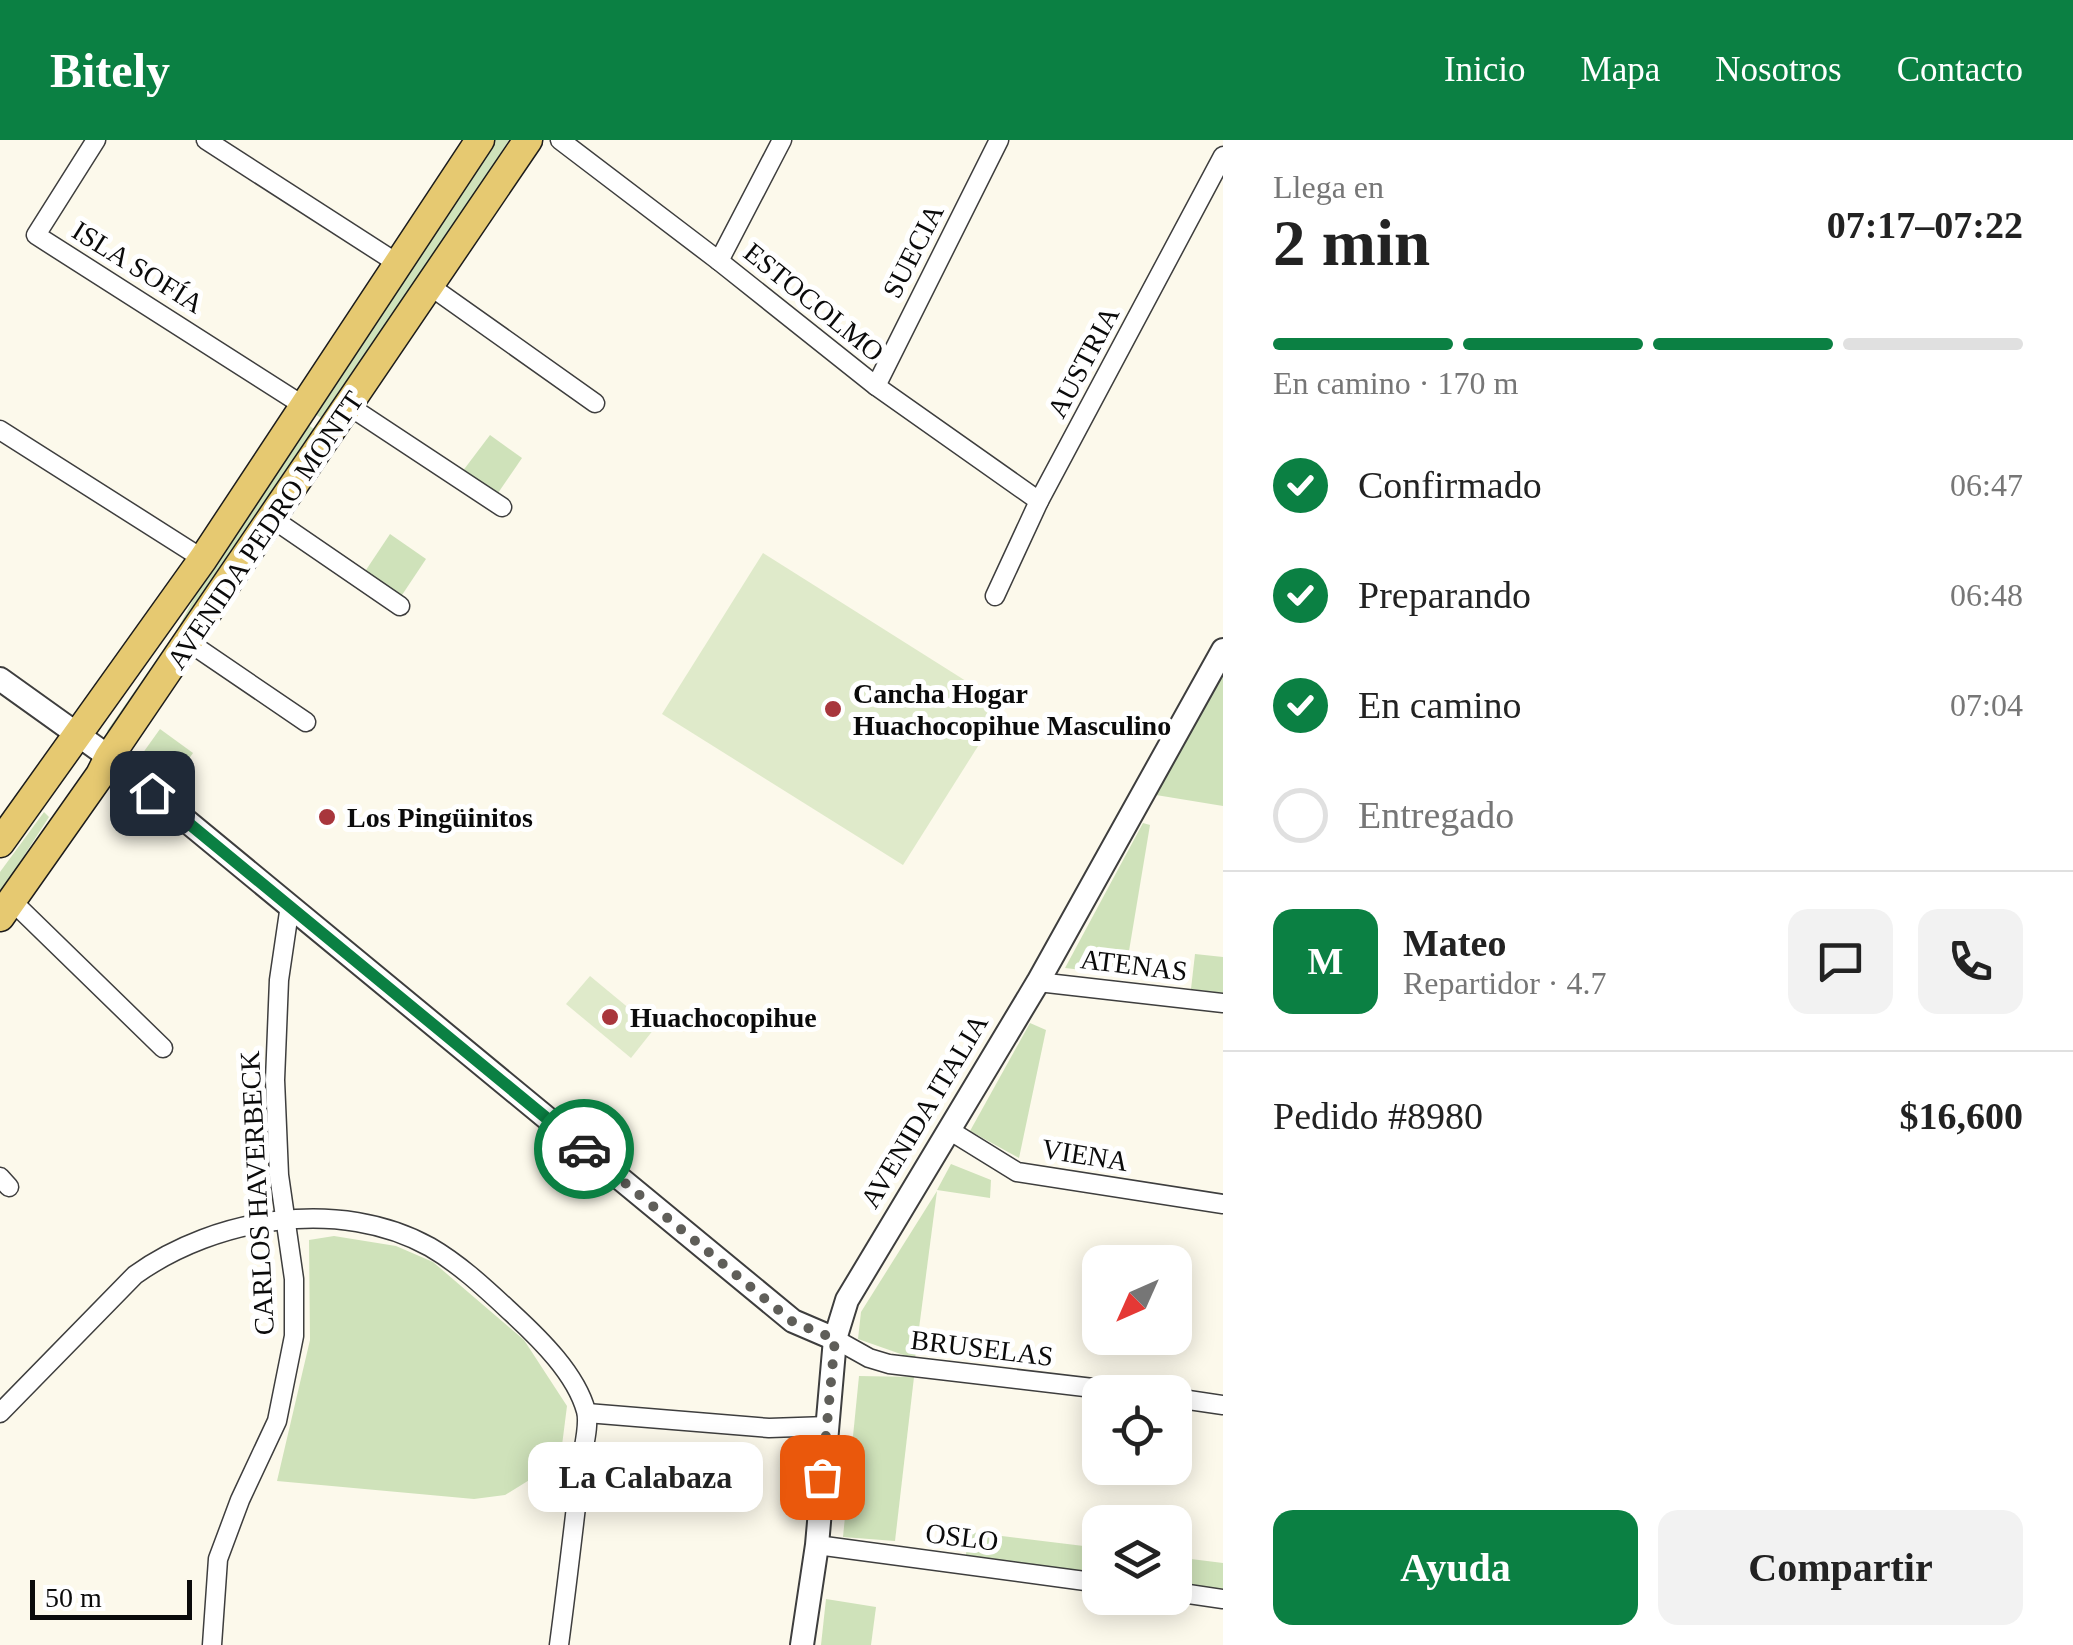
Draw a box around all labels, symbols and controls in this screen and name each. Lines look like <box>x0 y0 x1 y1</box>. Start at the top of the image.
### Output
text: Bitely <box>50 44 170 97</box>
text: Inicio <box>1444 50 1526 89</box>
text: Mapa <box>1581 50 1660 89</box>
text: Nosotros <box>1715 50 1842 89</box>
text: Contacto <box>1897 50 2023 89</box>
text: Llega en <box>1273 169 1384 205</box>
street label: SUECIA <box>876 198 950 303</box>
text: 07:17–07:22 <box>1827 204 2023 246</box>
text: 2 min <box>1273 207 1430 279</box>
street label: ISLA SOFÍA <box>67 214 210 320</box>
street label: ESTOCOLMO <box>738 236 890 368</box>
street label: AUSTRIA <box>1041 300 1126 423</box>
text: En camino · 170 m <box>1273 365 1518 401</box>
street label: AVENIDA PEDRO MONTT <box>161 385 369 675</box>
icon: check <box>1273 458 1328 513</box>
text: Confirmado <box>1358 464 1542 506</box>
text: 06:47 <box>1950 467 2023 503</box>
icon: check <box>1273 568 1328 623</box>
text: Preparando <box>1358 574 1531 616</box>
text: 06:48 <box>1950 577 2023 613</box>
place label: Cancha Hogar Huachocopihue Masculino <box>853 678 1171 741</box>
icon: check <box>1273 678 1328 733</box>
text: En camino <box>1358 684 1522 726</box>
text: 07:04 <box>1950 687 2023 723</box>
marker: Cancha Hogar Huachocopihue Masculino <box>822 698 844 720</box>
pin <box>110 751 195 836</box>
icon: home <box>125 766 180 821</box>
text: Entregado <box>1358 794 1514 836</box>
place label: Los Pingüinitos <box>347 802 533 833</box>
marker: Los Pingüinitos <box>316 806 338 828</box>
button: chat <box>1788 909 1893 1014</box>
button: phone <box>1918 909 2023 1014</box>
text: Mateo <box>1403 922 1506 964</box>
text: M <box>1308 940 1343 982</box>
street label: ATENAS <box>1079 943 1189 987</box>
text: Repartidor · 4.7 <box>1403 965 1607 1001</box>
place label: Huachocopihue <box>630 1002 817 1033</box>
marker: Huachocopihue <box>599 1006 621 1028</box>
street label: AVENIDA ITALIA <box>854 1008 994 1213</box>
street label: CARLOS HAVERBECK <box>234 1050 280 1336</box>
text: Pedido #8980 <box>1273 1095 1483 1137</box>
text: $16,600 <box>1900 1095 2023 1137</box>
courier <box>534 1099 634 1199</box>
icon: car <box>557 1122 612 1177</box>
street label: VIENA <box>1040 1133 1131 1177</box>
north arrow <box>1082 1245 1192 1355</box>
map controls <box>1082 1245 1192 1615</box>
street label: BRUSELAS <box>909 1324 1055 1372</box>
button: locate <box>1082 1375 1192 1485</box>
pin <box>780 1435 865 1520</box>
callout: La Calabaza <box>527 1442 762 1512</box>
icon: bag <box>795 1450 850 1505</box>
text: La Calabaza <box>559 1459 732 1495</box>
button: layers <box>1082 1505 1192 1615</box>
button: Ayuda <box>1273 1510 1638 1625</box>
button: Compartir <box>1658 1510 2023 1625</box>
street label: OSLO <box>924 1517 1000 1557</box>
scale bar <box>30 1575 192 1620</box>
text: 50 m <box>45 1582 102 1613</box>

